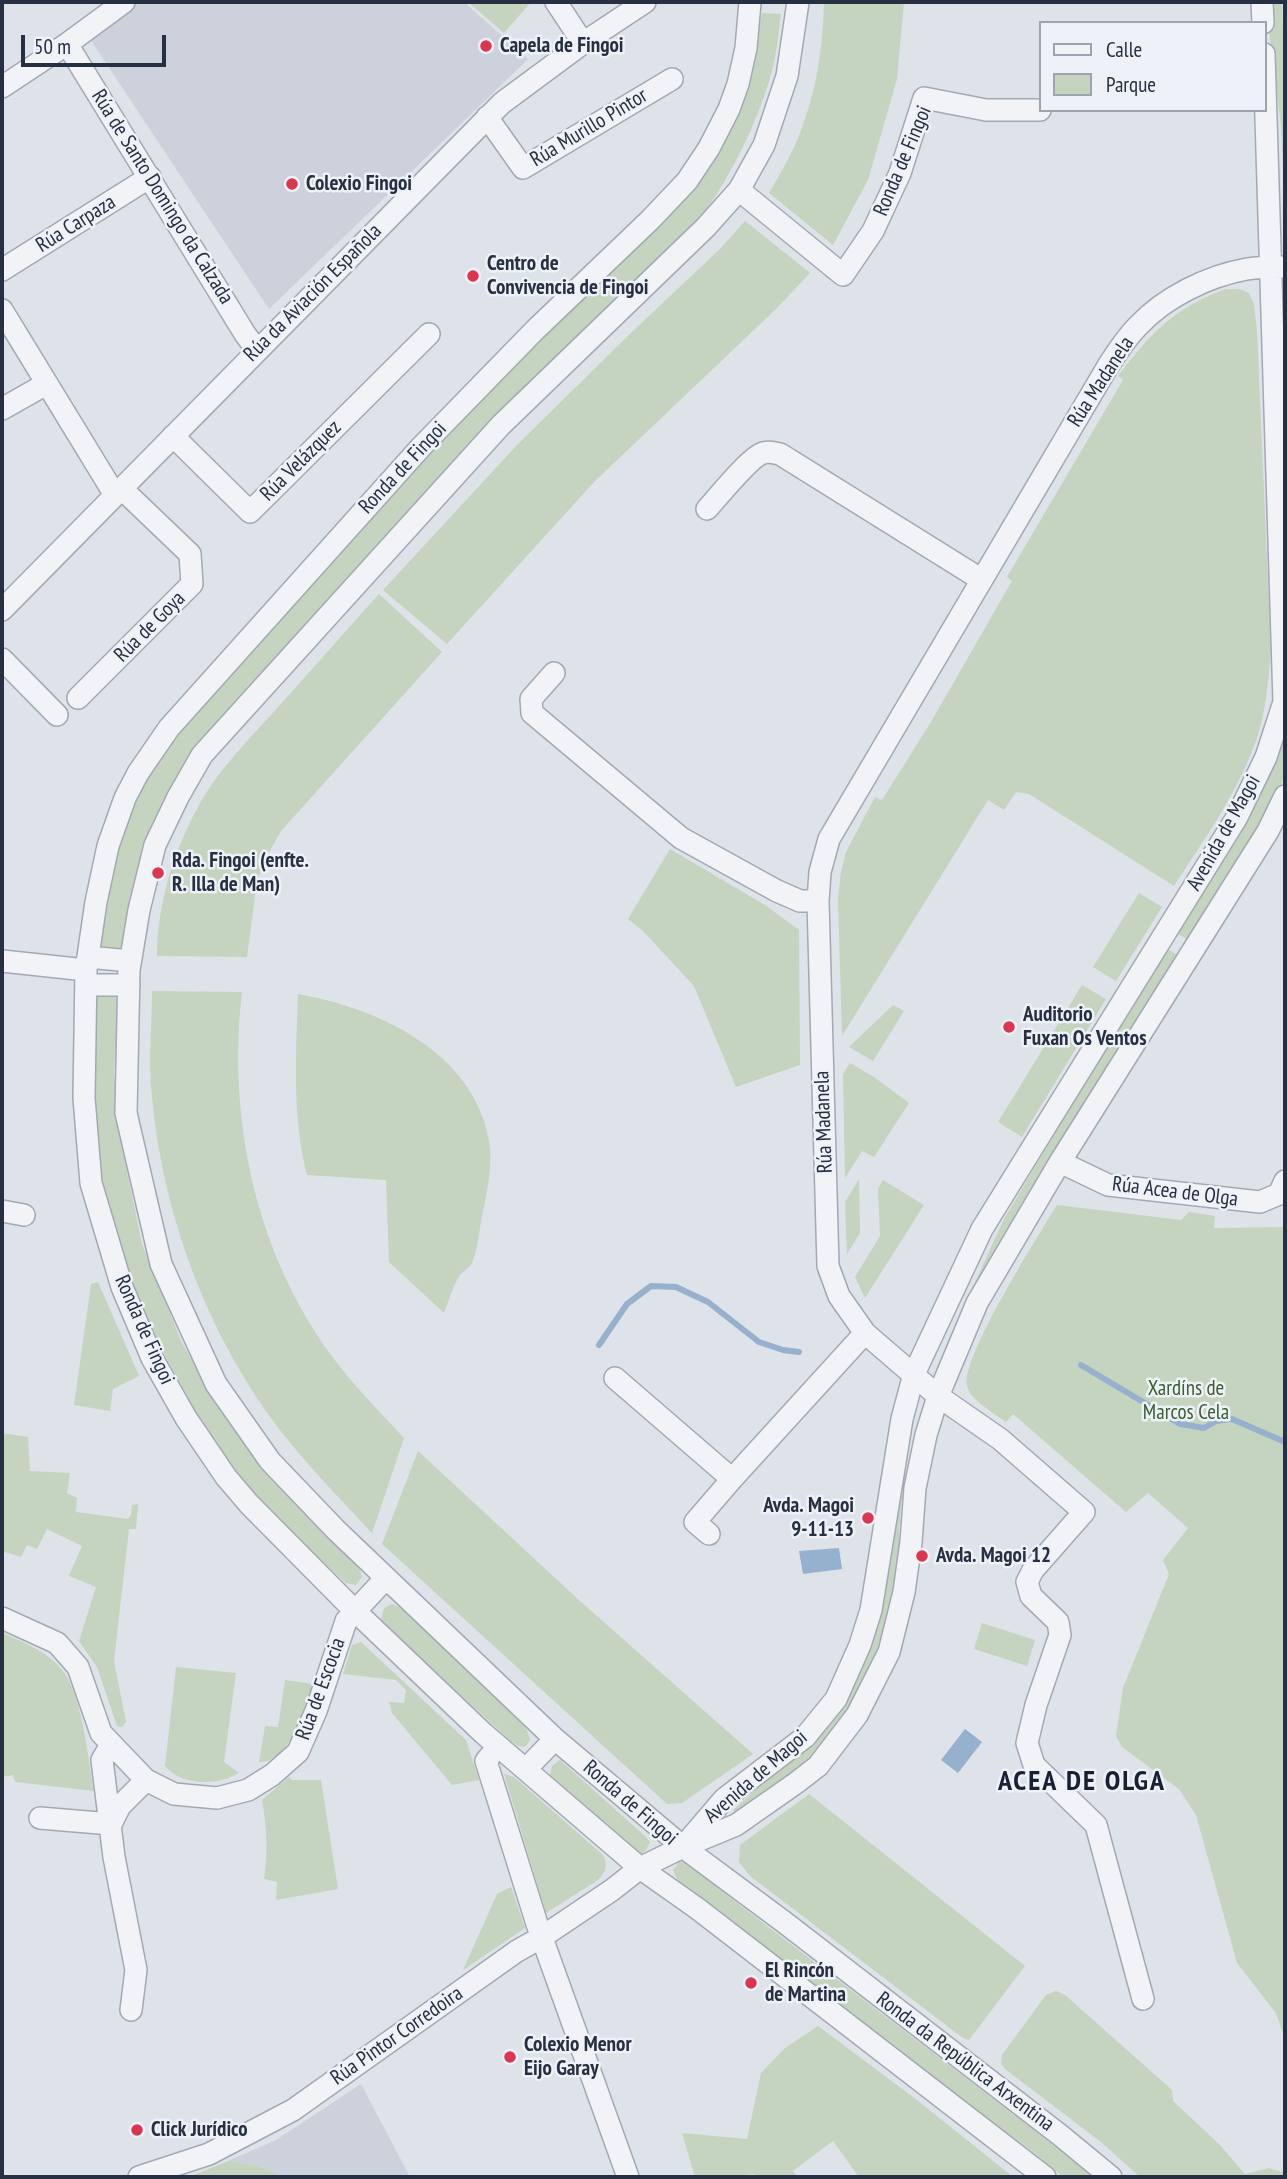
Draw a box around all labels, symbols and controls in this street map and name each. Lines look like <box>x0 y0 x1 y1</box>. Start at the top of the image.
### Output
scale bar <box>24 21 170 65</box>
legend <box>1038 21 1266 112</box>
text: 50 m <box>34 33 71 60</box>
place label: Capela de Fingoi <box>500 33 624 59</box>
text: Calle <box>1106 36 1142 63</box>
marker: Capela de Fingoi <box>478 38 494 54</box>
text: Parque <box>1106 71 1156 98</box>
street label: Rúa Murillo Pintor <box>526 83 652 173</box>
street label: Rúa de Santo Domingo da Calzada <box>86 85 238 309</box>
street label: Ronda de Fingoi <box>869 102 937 220</box>
place label: Colexio Fingoi <box>306 171 412 197</box>
marker: Colexio Fingoi <box>284 176 300 192</box>
street label: Rúa Carpaza <box>32 190 120 258</box>
street label: Rúa da Aviación Española <box>239 219 387 367</box>
place label: Centro de Convivencia de Fingoi <box>487 251 649 301</box>
marker: Centro de Convivencia de Fingoi <box>465 268 481 284</box>
street label: Rúa Madanela <box>1063 332 1139 432</box>
street label: Rúa Velázquez <box>255 415 347 507</box>
street label: Ronda de Fingoi <box>354 417 452 519</box>
street label: Rúa de Goya <box>109 586 191 668</box>
street label: Avenida de Magoi <box>1182 771 1266 895</box>
place label: Rda. Fingoi (enfte. R. Illa de Man) <box>172 848 309 898</box>
marker: Rda. Fingoi (enfte. R. Illa de Man) <box>150 865 166 881</box>
place label: Auditorio Fuxan Os Ventos <box>1023 1002 1147 1052</box>
marker: Auditorio Fuxan Os Ventos <box>1001 1019 1017 1035</box>
street label: Rúa Madanela <box>810 1070 838 1174</box>
street label: Rúa Acea de Olga <box>1111 1172 1239 1212</box>
street label: Ronda de Fingoi <box>109 1271 179 1389</box>
park label: Xardíns de Marcos Cela <box>1143 1376 1229 1426</box>
place label: Avda. Magoi 9-11-13 <box>763 1493 854 1543</box>
marker: Avda. Magoi 9-11-13 <box>860 1510 876 1526</box>
place label: Avda. Magoi 12 <box>936 1543 1051 1569</box>
marker: Avda. Magoi 12 <box>914 1548 930 1564</box>
street label: Rúa de Escocia <box>291 1634 351 1744</box>
street label: Avenida de Magoi <box>699 1725 813 1829</box>
street label: Ronda de Fingoi <box>578 1755 682 1851</box>
district label: ACEA DE OLGA <box>1000 1765 1164 1799</box>
place label: El Rincón de Martina <box>765 1958 846 2008</box>
marker: El Rincón de Martina <box>743 1975 759 1991</box>
street label: Rúa Pintor Corredoira <box>326 1981 468 2091</box>
street label: Ronda da República Arxentina <box>871 1987 1059 2137</box>
place label: Colexio Menor Eijo Garay <box>524 2032 632 2082</box>
marker: Colexio Menor Eijo Garay <box>502 2049 518 2065</box>
place label: Click Jurídico <box>151 2117 248 2143</box>
marker: Click Jurídico <box>129 2122 145 2138</box>

